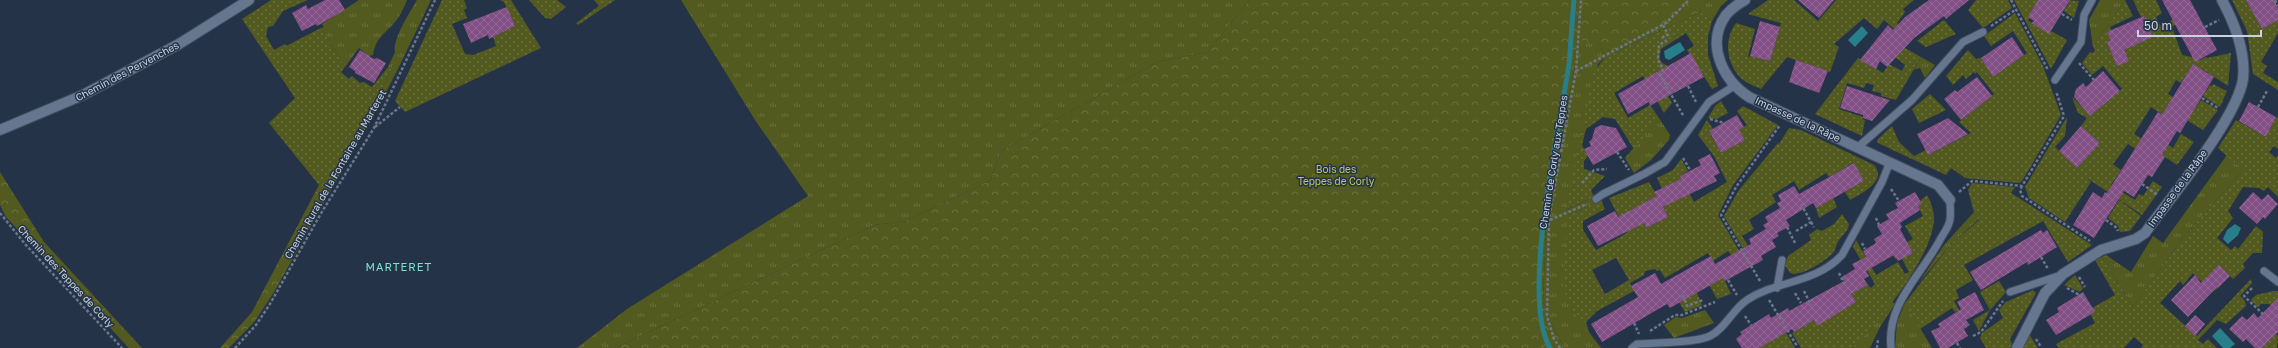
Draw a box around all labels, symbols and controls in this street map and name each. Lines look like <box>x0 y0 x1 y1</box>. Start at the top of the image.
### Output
scale bar <box>2138 12 2261 38</box>
text: 50 m <box>2144 18 2172 33</box>
street label: Chemin des Pervenches <box>73 39 181 103</box>
street label: Chemin Rural de la Fontaine au Marteret <box>282 87 388 261</box>
street label: Chemin de Corly aux Teppes <box>1536 94 1570 230</box>
street label: Impasse de la Râpe <box>1753 94 1843 144</box>
street label: Impasse de la Râpe <box>2145 147 2209 229</box>
park label: Bois des Teppes de Corly <box>1298 163 1375 187</box>
street label: Chemin des Teppes de Corly <box>15 222 117 330</box>
district label: MARTERET <box>366 260 432 273</box>

